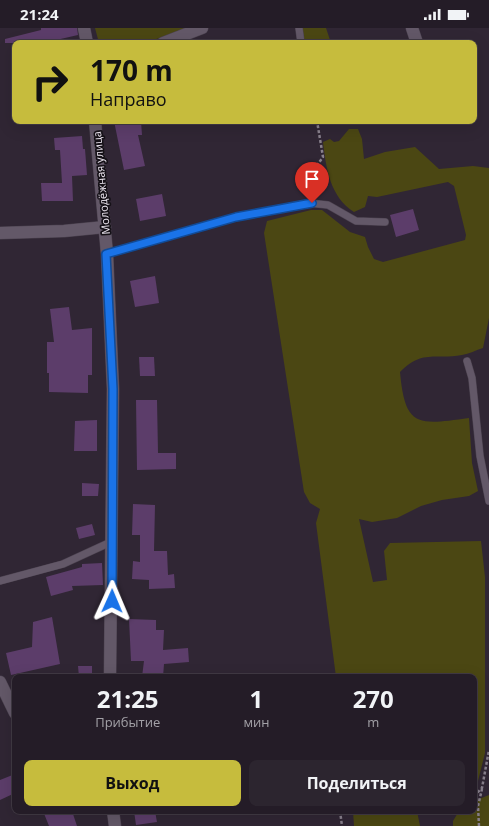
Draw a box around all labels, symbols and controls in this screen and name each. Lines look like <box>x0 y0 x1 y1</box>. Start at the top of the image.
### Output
text: 21:24 <box>20 4 59 24</box>
text: 170 m <box>90 51 173 89</box>
icon: right <box>24 56 76 108</box>
text: Направо <box>90 87 167 111</box>
street label: Молодёжная улица <box>89 131 113 235</box>
pin <box>295 162 329 203</box>
icon: arrive <box>301 168 323 190</box>
position arrow <box>91 580 133 622</box>
text: 21:25 <box>97 682 159 715</box>
text: 1 <box>250 682 263 715</box>
text: 270 <box>353 682 394 715</box>
text: Прибытие <box>95 713 160 731</box>
text: мин <box>243 713 269 731</box>
text: m <box>367 713 379 731</box>
button: Выход <box>24 760 241 806</box>
button: Поделиться <box>249 760 465 806</box>

